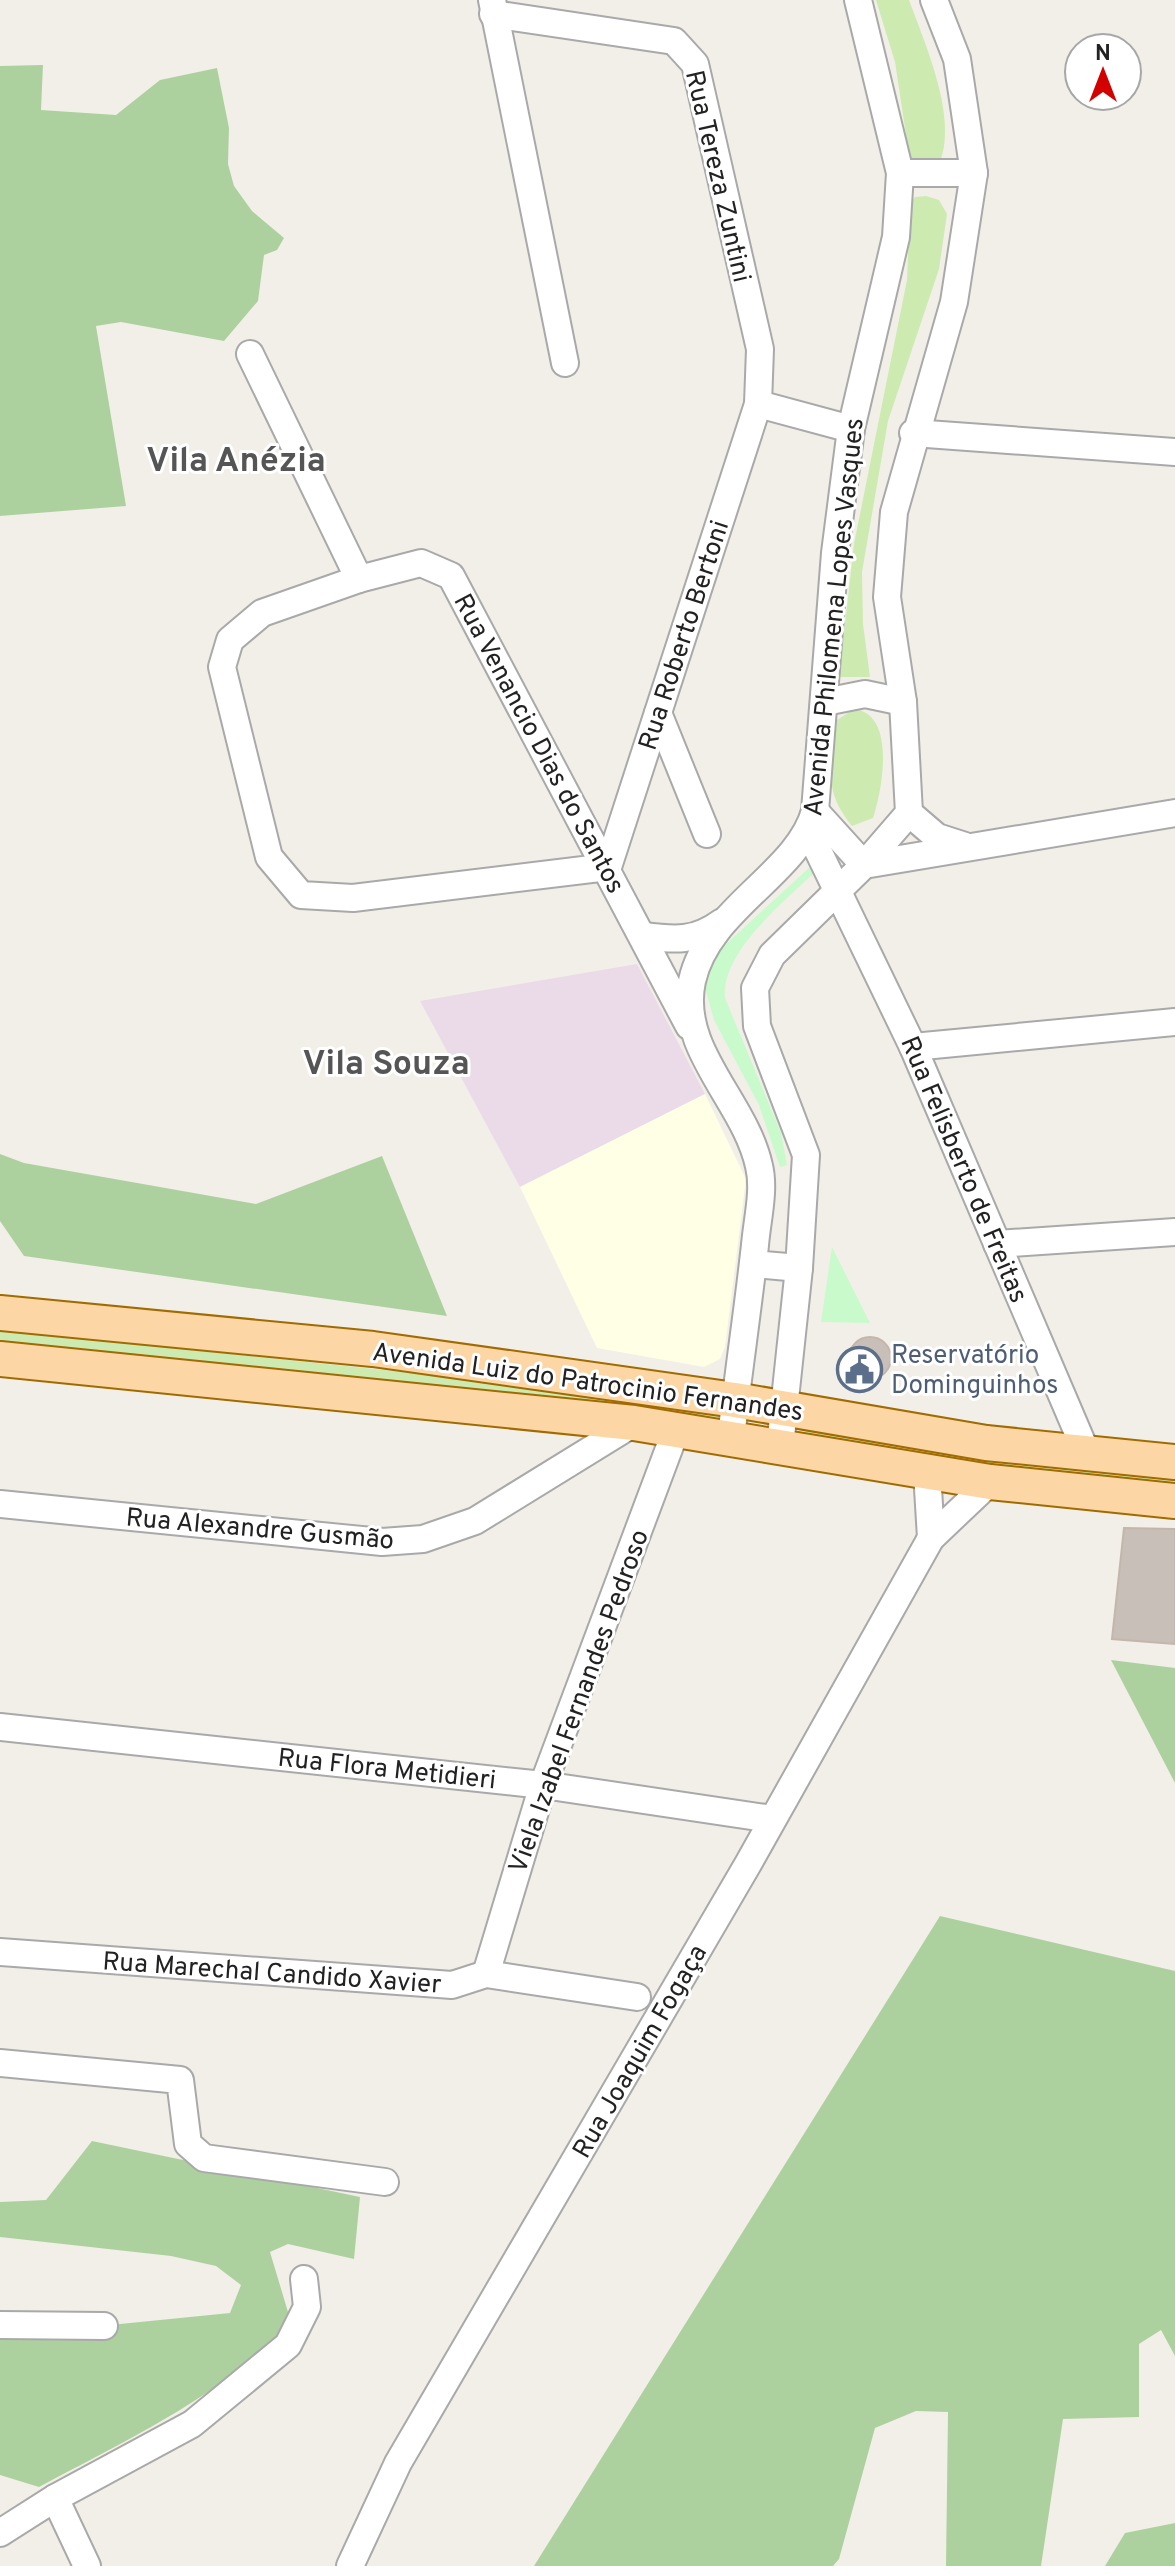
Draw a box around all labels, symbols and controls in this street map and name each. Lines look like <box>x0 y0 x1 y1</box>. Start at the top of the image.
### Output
north arrow <box>1063 32 1143 112</box>
text: N <box>1095 41 1111 68</box>
street label: Rua Tereza Zuntini <box>676 67 757 286</box>
street label: Avenida Philomena Lopes Vasques <box>798 416 873 818</box>
district label: Vila Anézia <box>146 441 326 484</box>
street label: Rua Roberto Bertoni <box>633 517 738 755</box>
street label: Rua Venancio Dias do Santos <box>445 589 631 900</box>
street label: Rua Felisberto de Freitas <box>892 1032 1034 1308</box>
district label: Vila Souza <box>302 1044 470 1087</box>
street label: Avenida Luiz do Patrocinio Fernandes <box>370 1337 805 1430</box>
place label: Reservatório Dominguinhos <box>891 1340 1059 1403</box>
public building icon: Reservatório Dominguinhos <box>836 1345 884 1393</box>
street label: Rua Alexandre Gusmão <box>124 1502 395 1559</box>
street label: Viela Izabel Fernandes Pedroso <box>503 1526 658 1878</box>
street label: Rua Flora Metidieri <box>276 1743 498 1798</box>
street label: Rua Joaquim Fogaça <box>567 1939 716 2165</box>
street label: Rua Marechal Candido Xavier <box>101 1946 442 2003</box>

